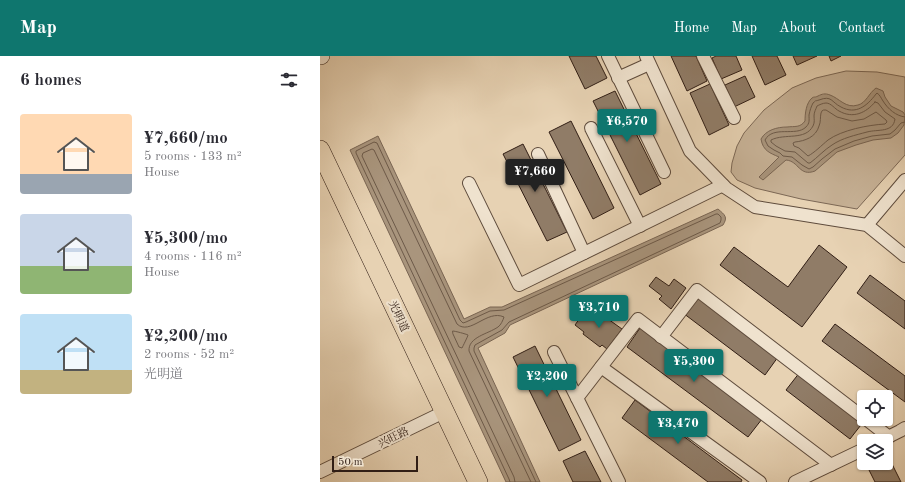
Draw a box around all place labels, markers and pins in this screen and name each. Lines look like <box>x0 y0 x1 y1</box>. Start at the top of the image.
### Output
pin: ¥6,570 <box>594 109 660 143</box>
pin: ¥7,660 <box>502 159 568 193</box>
pin: ¥3,710 <box>566 295 632 329</box>
pin: ¥5,300 <box>661 349 727 383</box>
pin: ¥2,200 <box>514 364 580 398</box>
pin: ¥3,470 <box>645 411 711 445</box>

